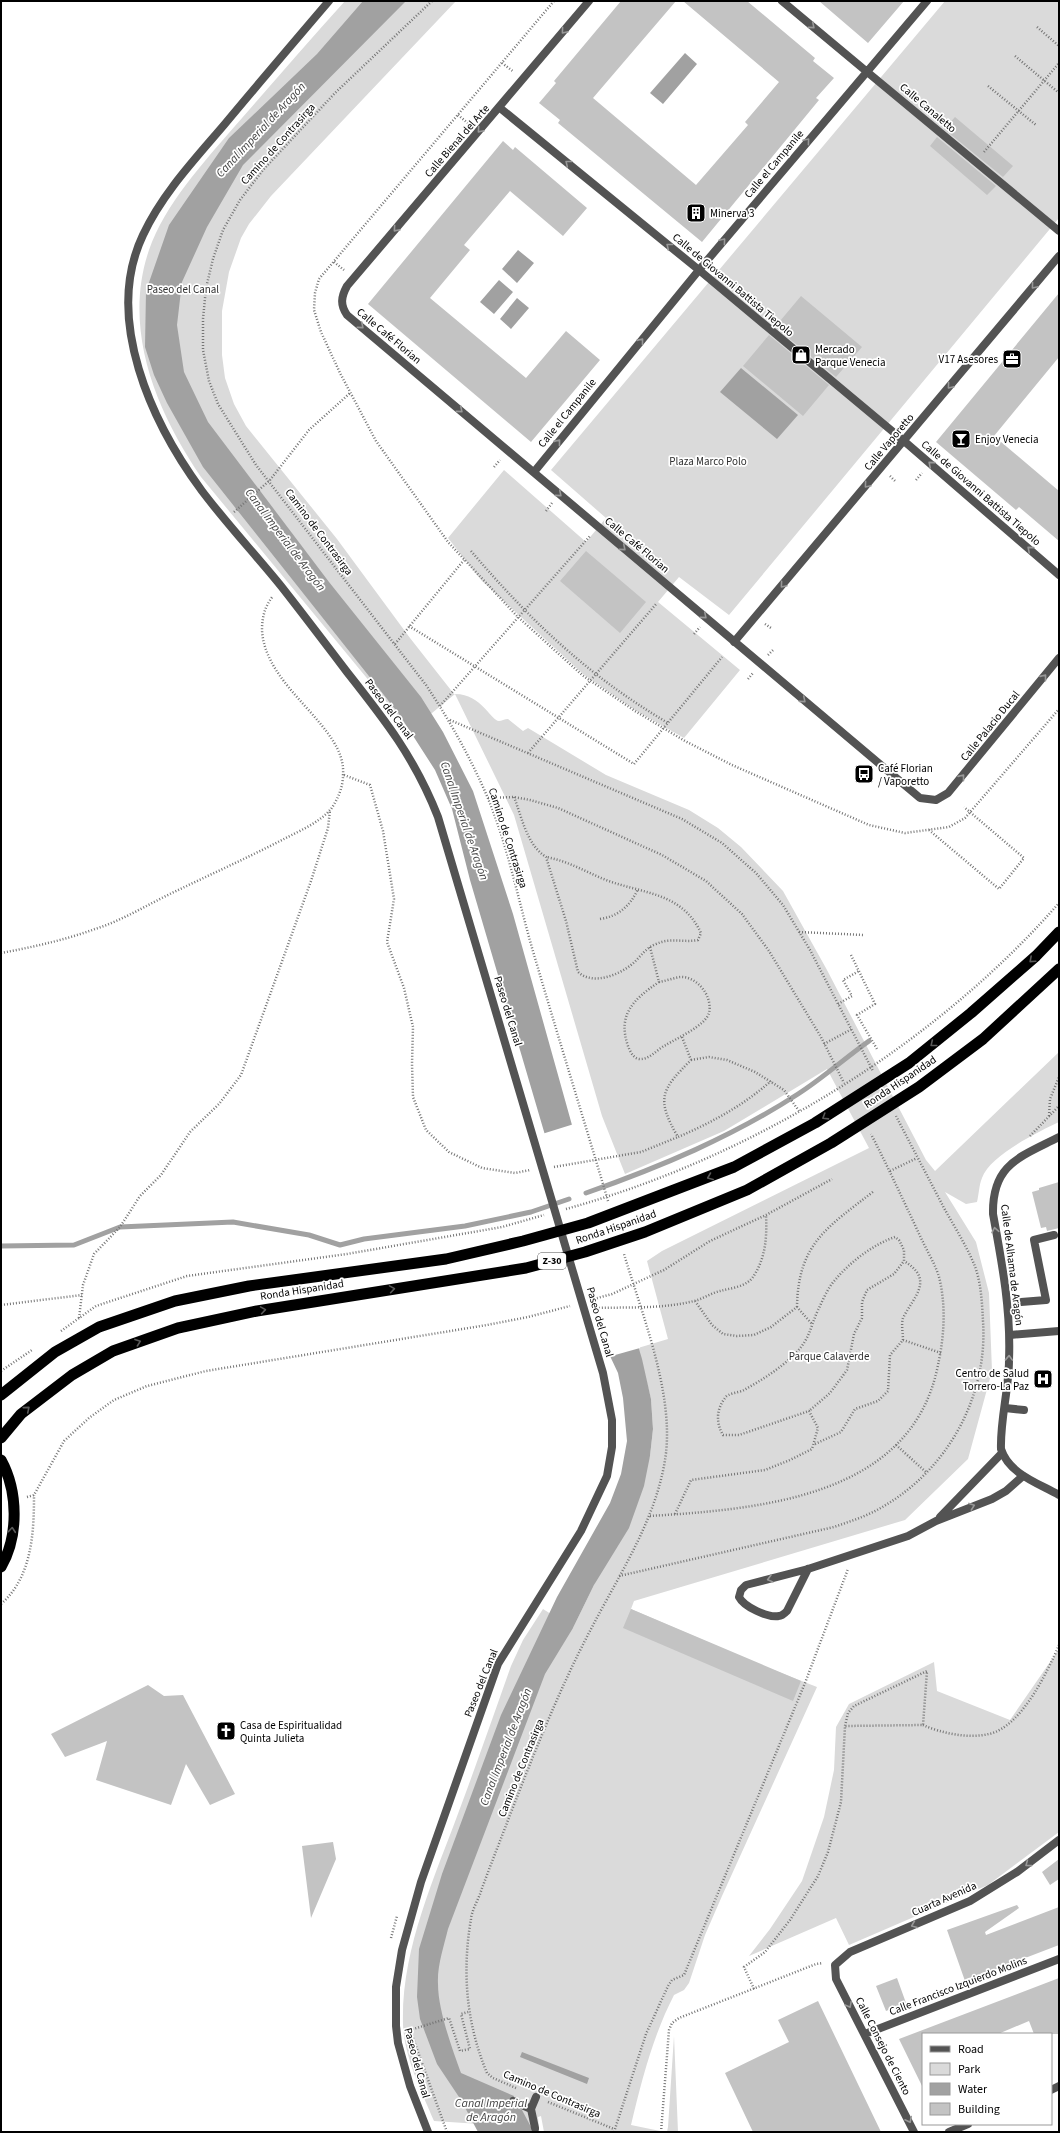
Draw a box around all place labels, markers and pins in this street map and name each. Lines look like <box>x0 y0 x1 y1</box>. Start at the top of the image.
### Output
building icon: Minerva 3 <box>685 202 707 224</box>
place label: Minerva 3 <box>710 206 754 221</box>
place label: Mercado Parque Venecia <box>815 342 885 370</box>
shop icon: Mercado Parque Venecia <box>790 344 812 366</box>
office icon: V17 Asesores <box>1001 348 1023 370</box>
place label: V17 Asesores <box>939 352 998 367</box>
bar icon: Enjoy Venecia <box>950 428 972 450</box>
place label: Enjoy Venecia <box>975 432 1039 447</box>
place label: Café Florian / Vaporetto <box>878 761 933 789</box>
bus stop icon: Café Florian / Vaporetto <box>853 763 875 785</box>
place label: Centro de Salud Torrero-La Paz <box>956 1366 1029 1394</box>
hospital icon: Centro de Salud Torrero-La Paz <box>1032 1368 1054 1390</box>
place label: Casa de Espiritualidad Quinta Julieta <box>240 1718 342 1746</box>
church icon: Casa de Espiritualidad Quinta Julieta <box>215 1720 237 1742</box>

